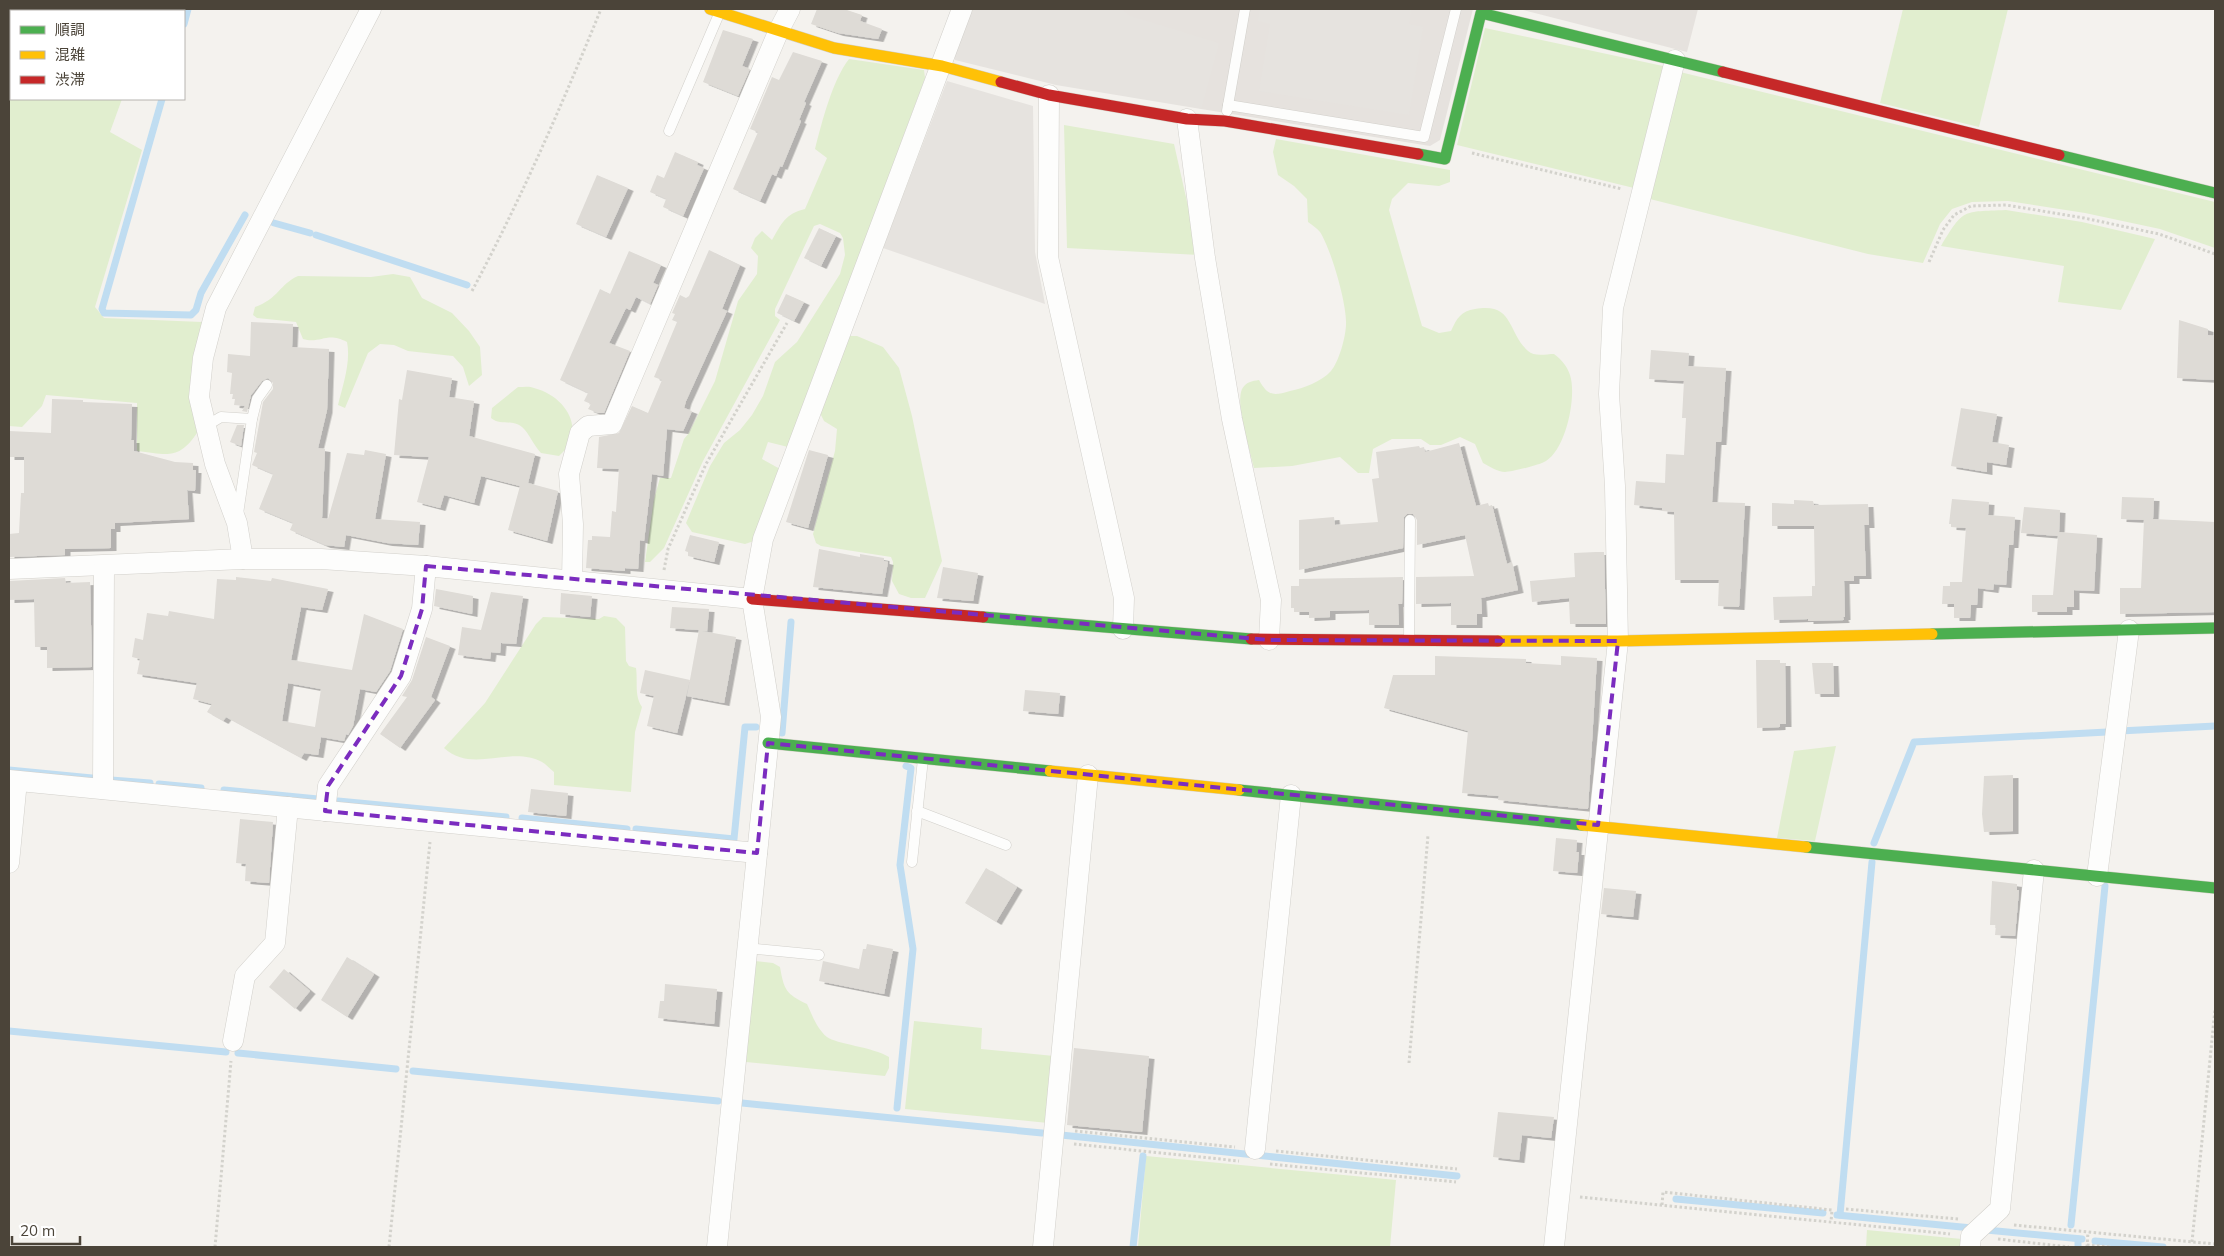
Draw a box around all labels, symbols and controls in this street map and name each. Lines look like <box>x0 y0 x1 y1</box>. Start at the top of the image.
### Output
legend <box>10 10 185 100</box>
text: 順調 <box>55 20 85 39</box>
text: 混雑 <box>55 45 85 64</box>
text: 渋滞 <box>55 70 85 89</box>
scale bar <box>12 1214 80 1246</box>
text: 20 m <box>20 1221 55 1240</box>

